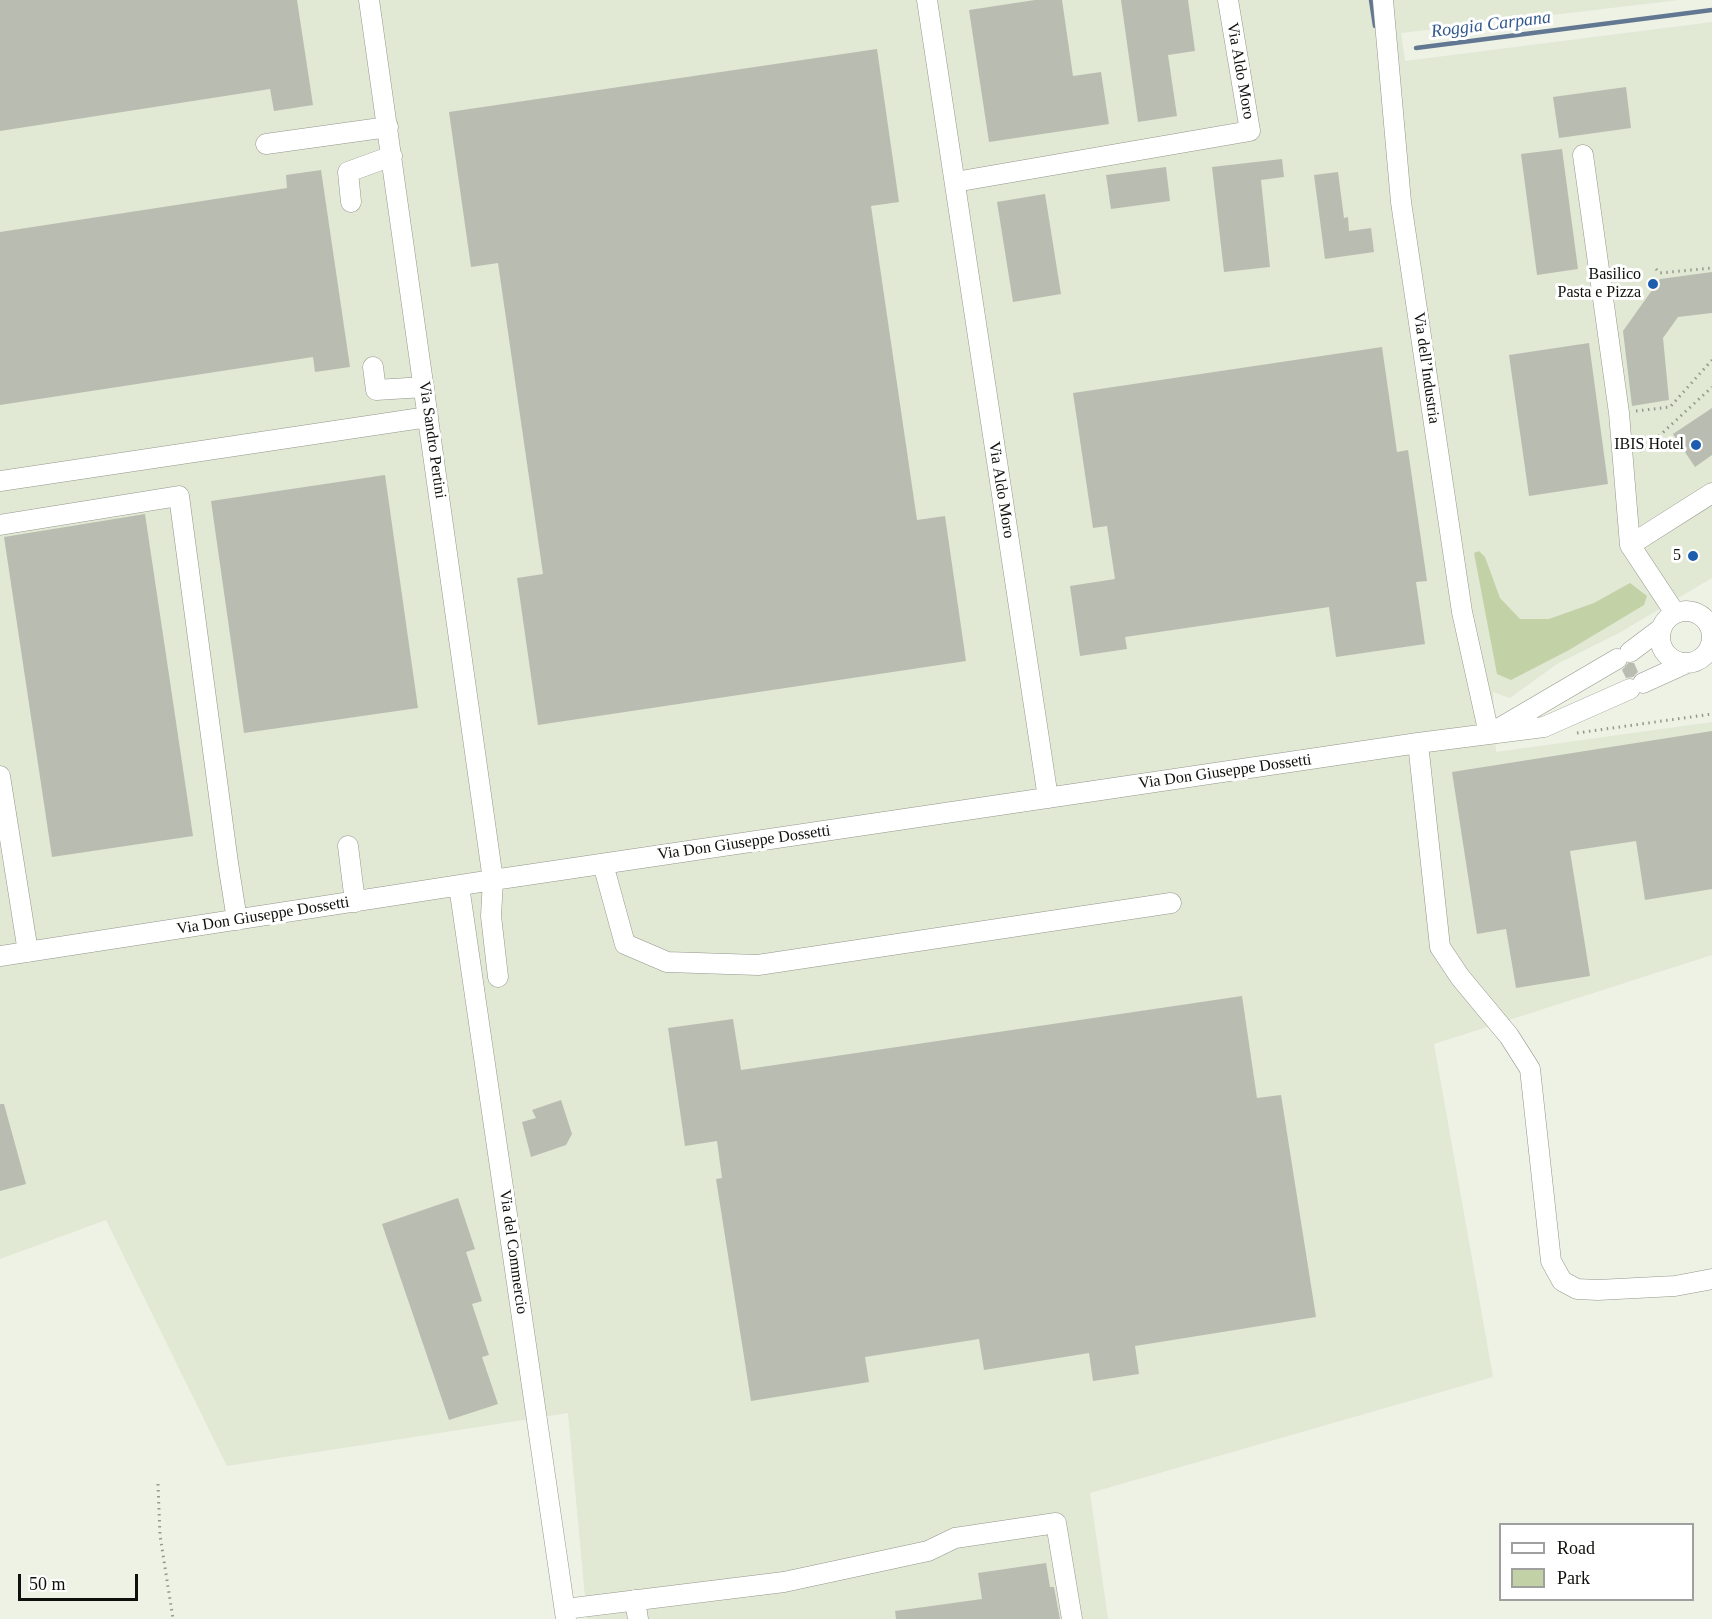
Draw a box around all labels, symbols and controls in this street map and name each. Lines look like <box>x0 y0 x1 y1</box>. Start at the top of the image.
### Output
water label: Roggia Carpana <box>1430 7 1552 43</box>
street label: Via Aldo Moro <box>1222 21 1258 121</box>
place label: Basilico Pasta e Pizza <box>1557 265 1641 303</box>
marker: Basilico Pasta e Pizza <box>1646 277 1660 291</box>
street label: Via dell’Industria <box>1409 311 1443 425</box>
street label: Via Sandro Pertini <box>414 380 450 500</box>
place label: IBIS Hotel <box>1614 435 1684 455</box>
marker: IBIS Hotel <box>1689 438 1703 452</box>
street label: Via Aldo Moro <box>984 440 1018 540</box>
place label: 5 <box>1673 546 1681 566</box>
marker: 5 <box>1686 549 1700 563</box>
street label: Via Don Giuseppe Dossetti <box>1137 750 1313 794</box>
street label: Via Don Giuseppe Dossetti <box>656 821 832 865</box>
street label: Via Don Giuseppe Dossetti <box>175 893 351 939</box>
street label: Via del Commercio <box>495 1189 531 1315</box>
legend <box>1499 1523 1694 1601</box>
text: Road <box>1557 1538 1595 1558</box>
scale bar <box>21 1562 141 1600</box>
text: Park <box>1557 1568 1590 1588</box>
text: 50 m <box>29 1574 66 1594</box>

